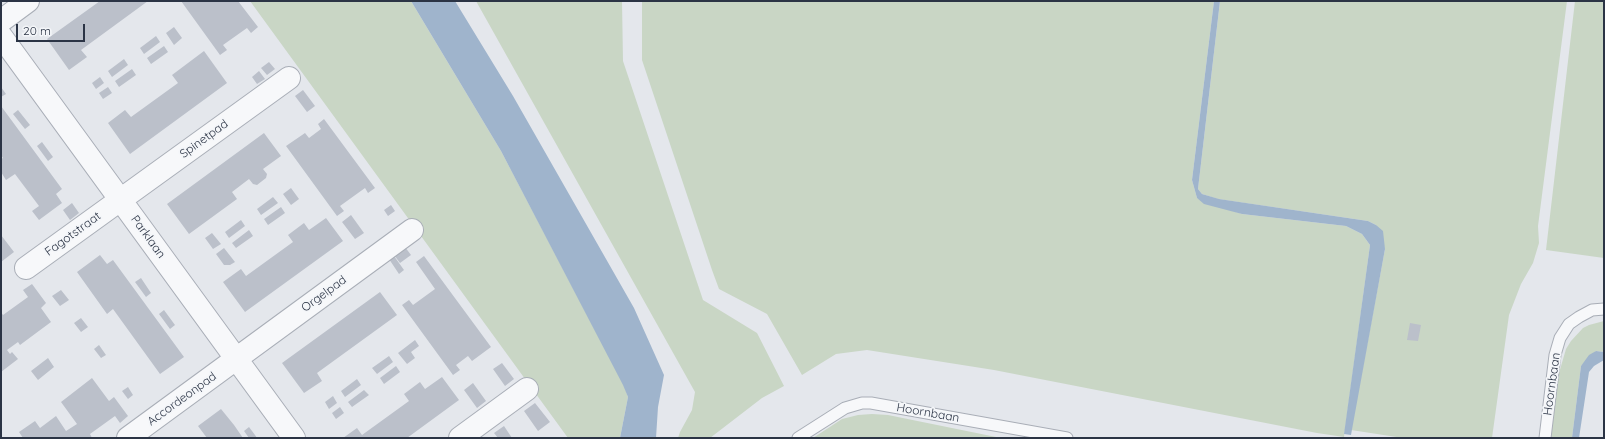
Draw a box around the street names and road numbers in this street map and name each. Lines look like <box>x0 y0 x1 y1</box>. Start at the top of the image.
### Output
street label: Spinetpad <box>177 117 231 161</box>
street label: Fagotstraat <box>42 209 104 259</box>
street label: Parklaan <box>128 213 168 261</box>
street label: Orgelpad <box>299 273 349 315</box>
street label: Hoornbaan <box>1540 352 1564 416</box>
street label: Accordeonpad <box>145 369 219 429</box>
street label: Hoornbaan <box>895 400 961 426</box>

